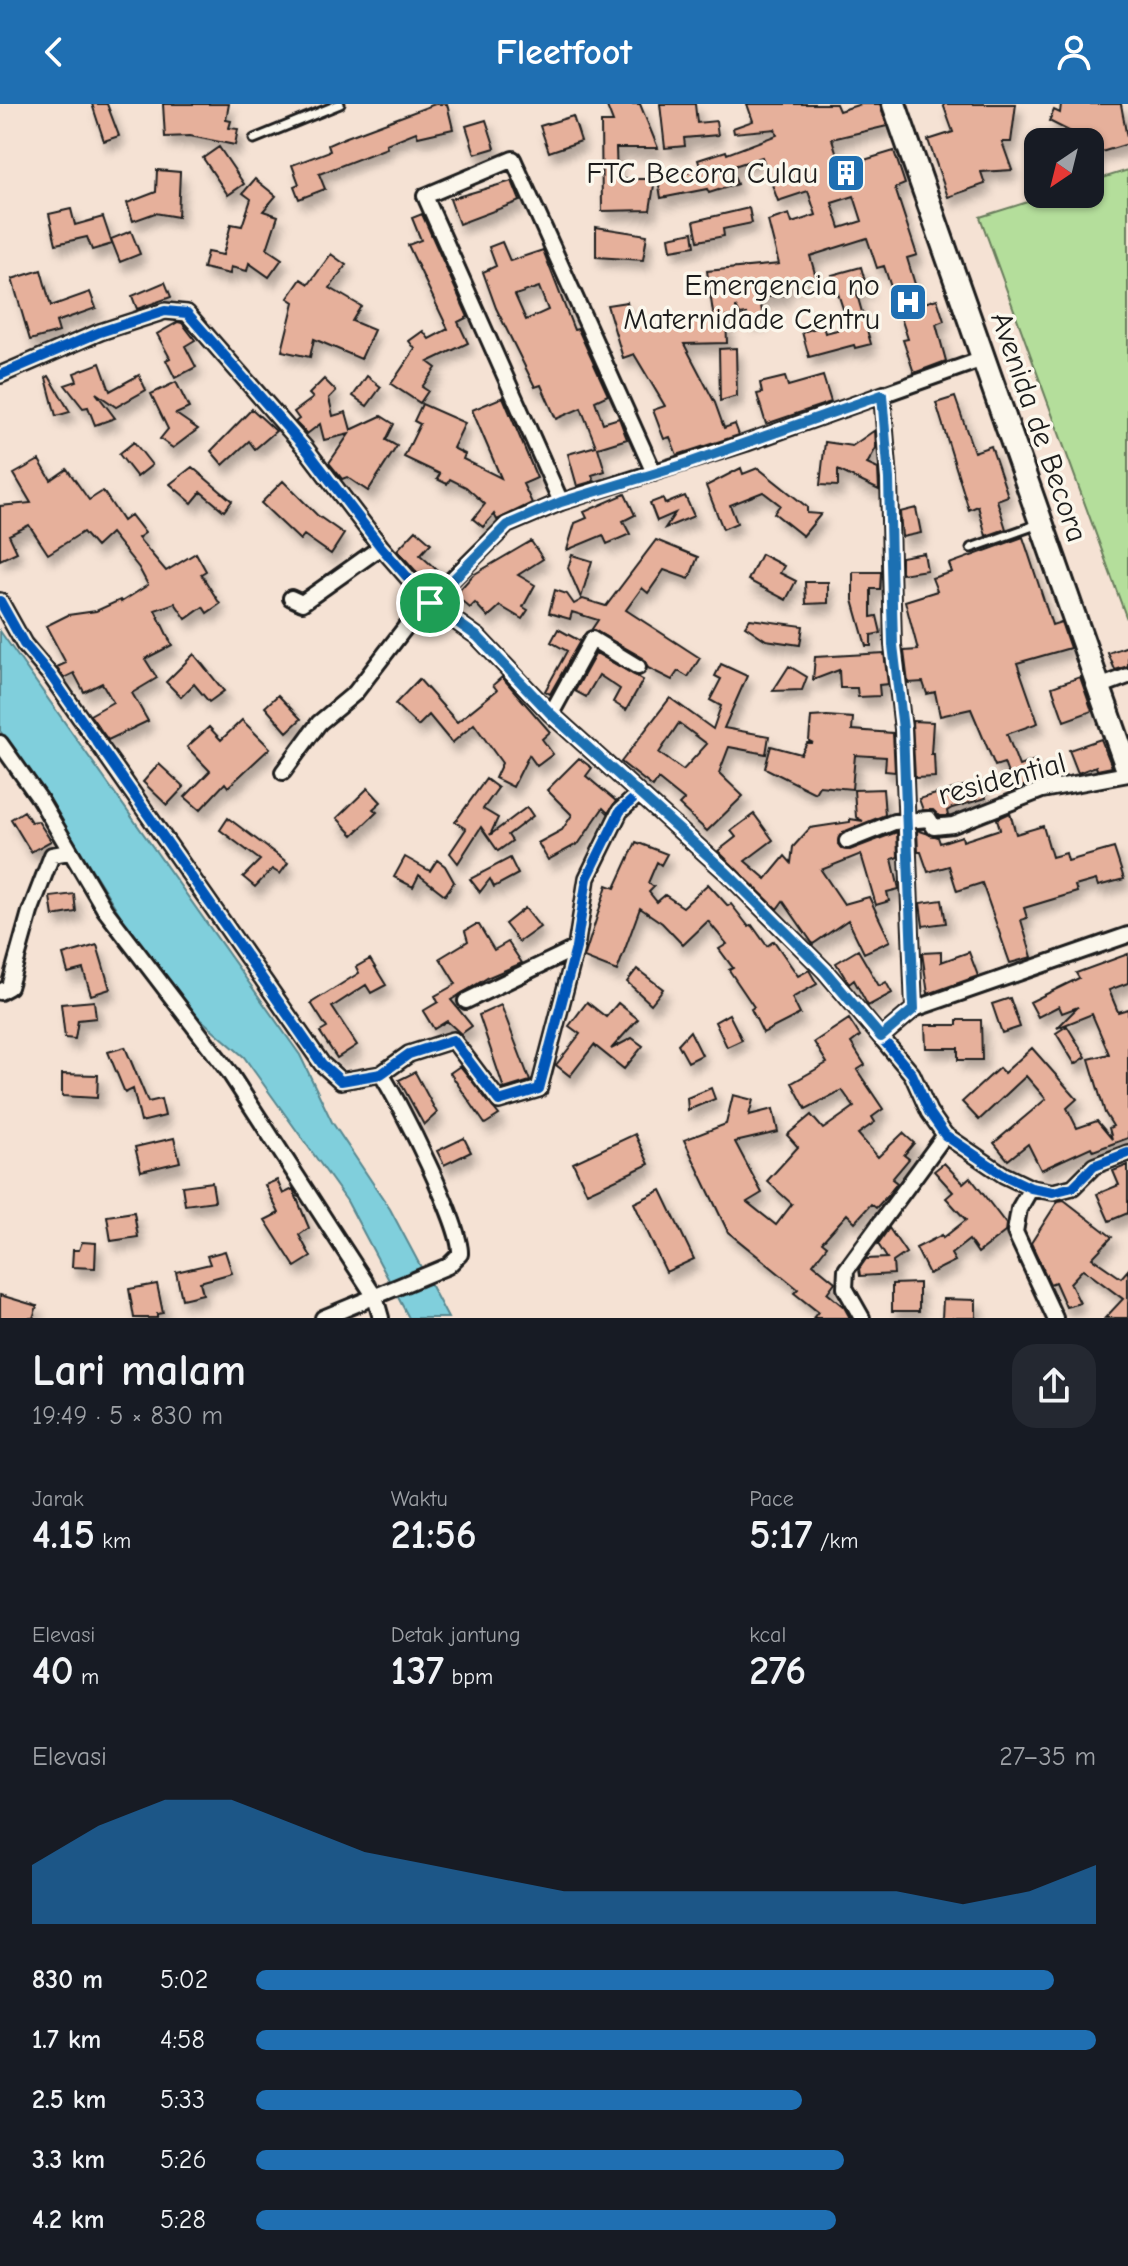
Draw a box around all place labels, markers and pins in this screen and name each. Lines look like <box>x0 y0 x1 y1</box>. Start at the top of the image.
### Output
building icon: FTC Becora Culau <box>825 152 867 194</box>
place label: FTC Becora Culau <box>586 156 818 191</box>
place label: Emergencia no Maternidade Centru <box>623 268 880 337</box>
hospital icon: Emergencia no Maternidade Centru <box>887 281 929 323</box>
pin <box>396 569 464 637</box>

